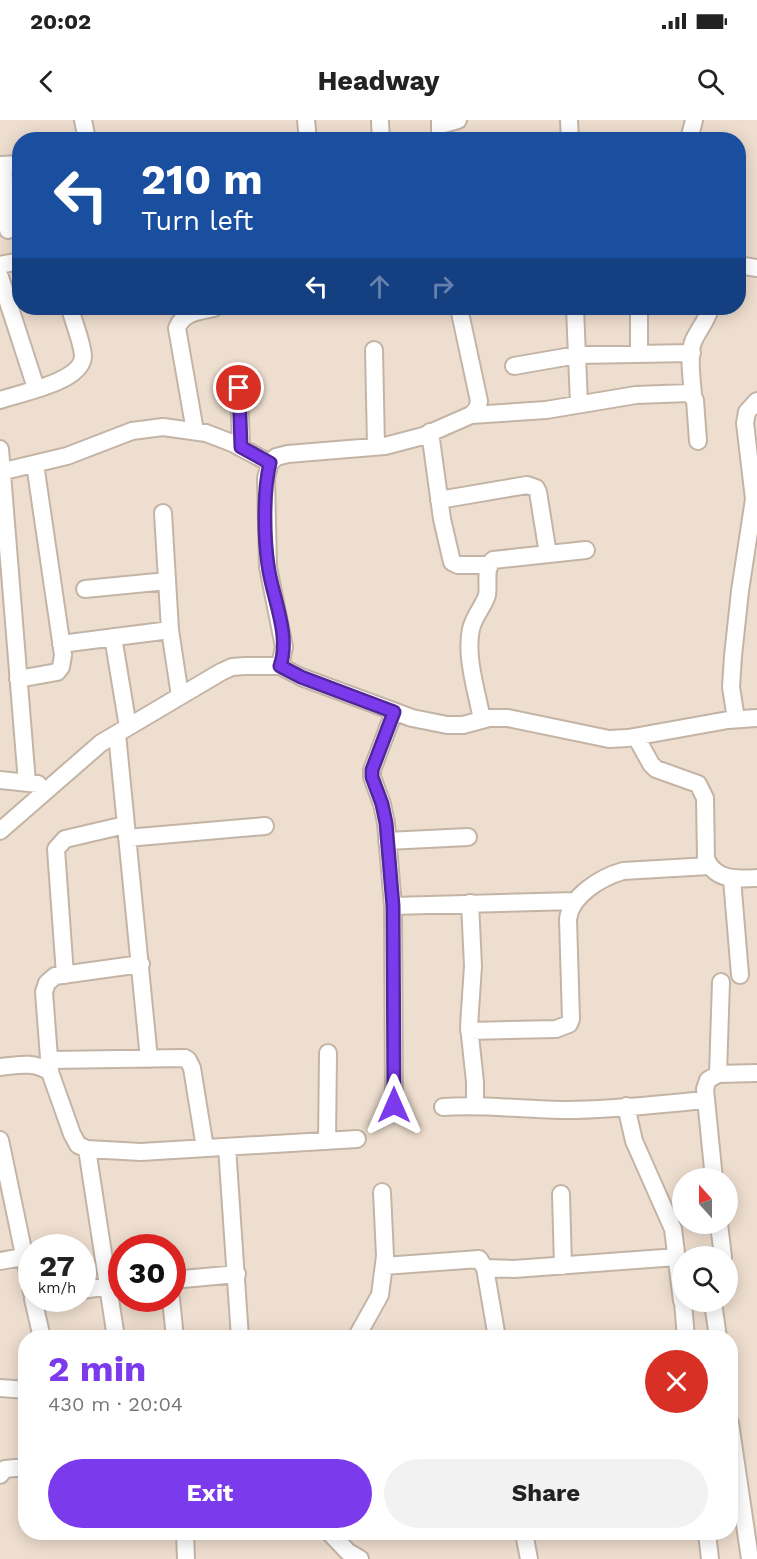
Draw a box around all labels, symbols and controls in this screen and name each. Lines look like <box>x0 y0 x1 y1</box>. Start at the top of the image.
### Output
text: 20:02 <box>30 9 91 34</box>
icon: back <box>30 65 63 98</box>
text: Headway <box>317 65 440 97</box>
icon: search <box>694 65 727 98</box>
text: 210 m <box>141 155 263 204</box>
icon: left <box>42 156 120 234</box>
text: Turn left <box>141 205 253 237</box>
icon: left <box>300 270 333 303</box>
icon: ahead <box>363 270 396 303</box>
icon: right <box>426 270 459 303</box>
pin <box>213 362 264 413</box>
icon: arrive <box>222 371 255 404</box>
position arrow <box>362 1073 426 1137</box>
north arrow <box>672 1168 738 1234</box>
map controls <box>672 1168 738 1312</box>
speed limit sign: 30 <box>108 1234 186 1312</box>
button: search <box>672 1246 738 1312</box>
text: 27 <box>39 1248 75 1283</box>
text: km/h <box>38 1279 76 1297</box>
text: 2 min <box>48 1348 146 1390</box>
button: close <box>645 1350 708 1413</box>
text: 430 m · 20:04 <box>48 1392 183 1416</box>
button: Exit <box>48 1459 372 1528</box>
button: Share <box>384 1459 708 1528</box>

